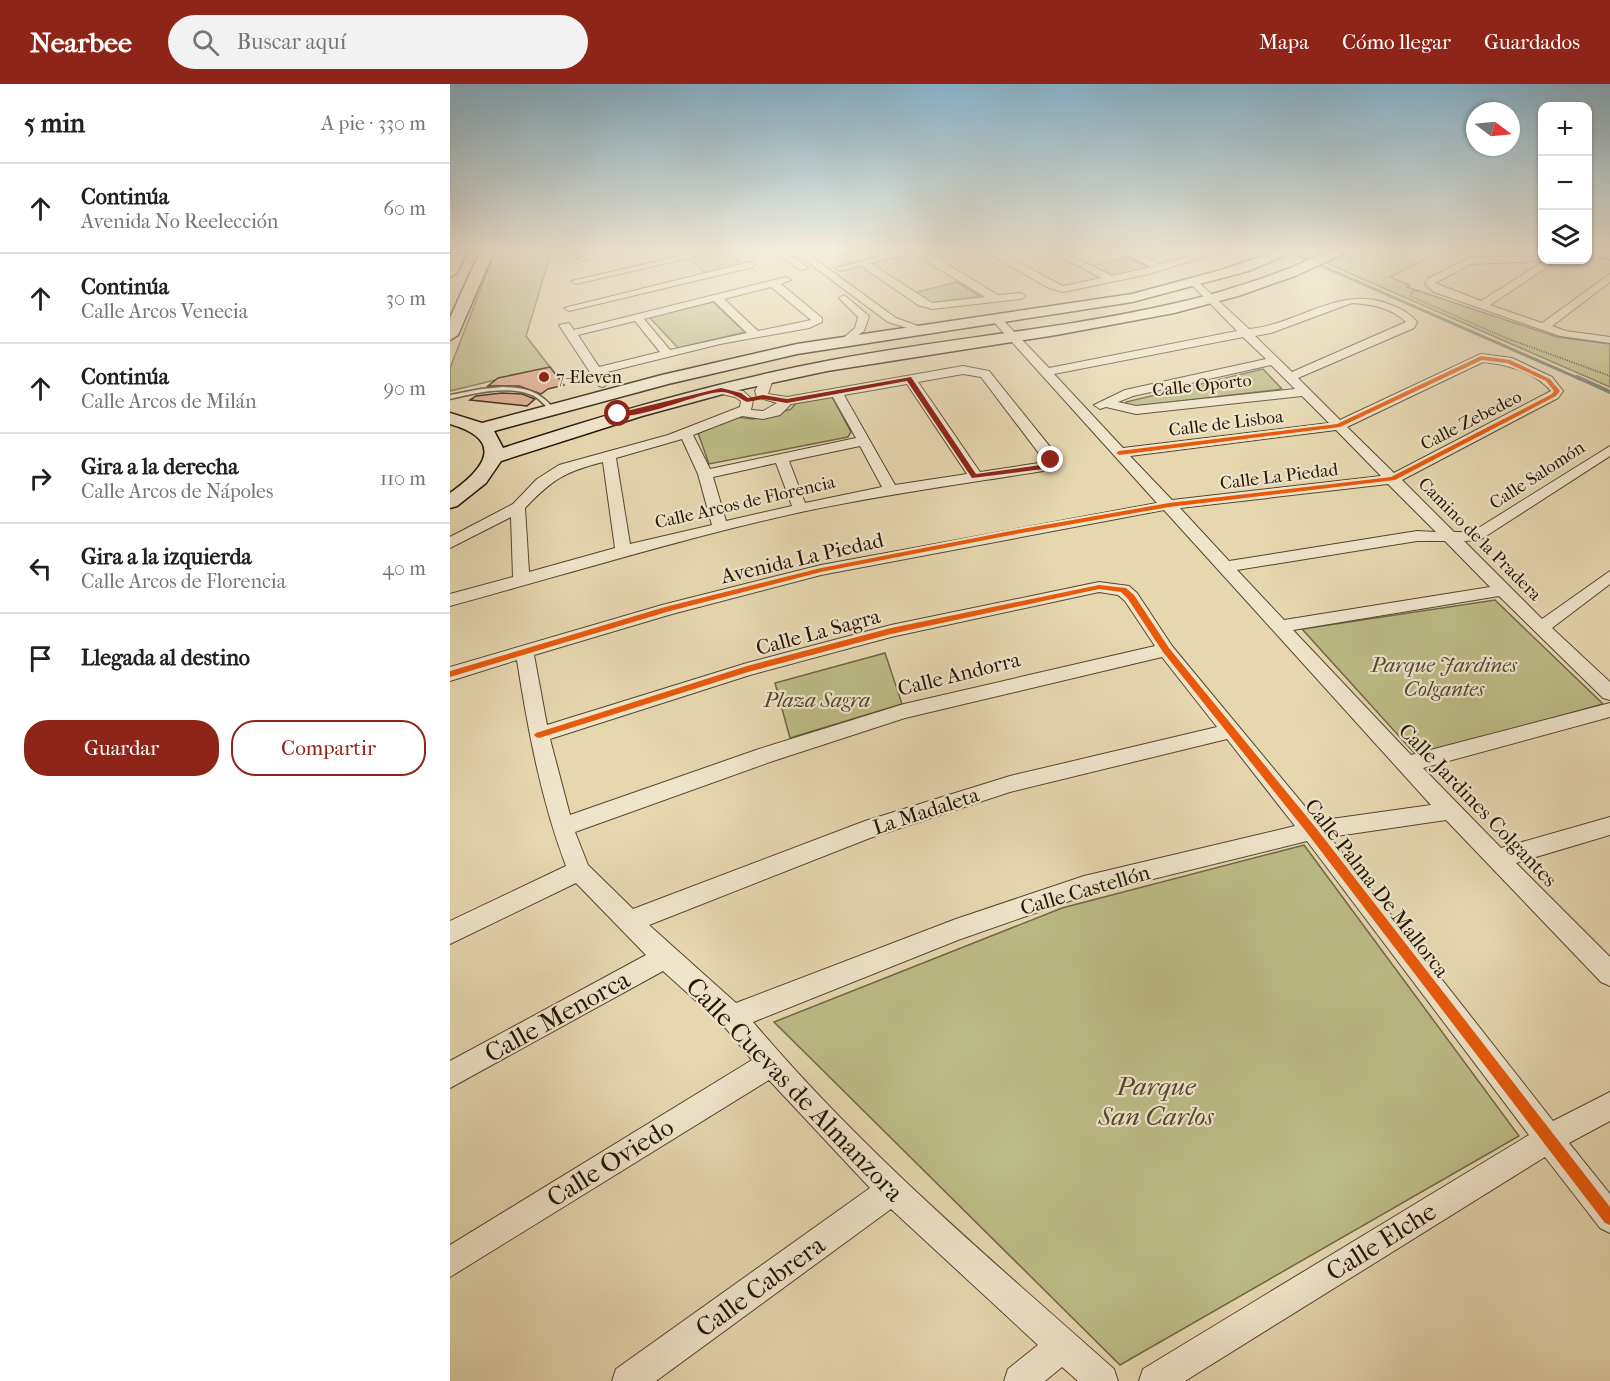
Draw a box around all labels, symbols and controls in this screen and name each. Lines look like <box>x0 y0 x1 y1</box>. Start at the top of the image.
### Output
search box <box>168 15 588 69</box>
text: Nearbee <box>30 26 132 59</box>
icon: search <box>189 26 222 59</box>
text: Buscar aquí <box>237 29 346 55</box>
text: Mapa <box>1259 30 1309 54</box>
text: Cómo llegar <box>1342 30 1451 54</box>
text: Guardados <box>1484 30 1580 54</box>
north arrow <box>1466 102 1520 156</box>
map controls <box>1538 102 1592 264</box>
button: + <box>1538 102 1592 156</box>
text: 5 min <box>24 108 85 139</box>
text: A pie · 330 m <box>321 112 426 135</box>
button: − <box>1538 156 1592 210</box>
text: Continúa <box>81 184 169 210</box>
icon: ahead <box>24 192 57 225</box>
text: 60 m <box>383 197 426 220</box>
text: Avenida No Reelección <box>81 210 278 233</box>
button: layers <box>1538 210 1592 264</box>
text: Continúa <box>81 274 169 300</box>
icon: ahead <box>24 282 57 315</box>
text: 30 m <box>386 287 426 310</box>
text: Calle Arcos Venecia <box>81 300 248 323</box>
text: Continúa <box>81 364 169 390</box>
place label: 7-Eleven <box>556 367 622 388</box>
marker: 7-Eleven <box>537 370 551 384</box>
street label: Calle Oporto <box>1151 370 1253 401</box>
icon: ahead <box>24 372 57 405</box>
text: 90 m <box>384 377 426 400</box>
street label: Calle Zebedeo <box>1417 386 1525 455</box>
text: Calle Arcos de Milán <box>81 390 257 413</box>
route start <box>604 400 630 426</box>
street label: Calle de Lisboa <box>1168 406 1285 441</box>
street label: Calle Salomón <box>1486 437 1589 514</box>
route end <box>1037 446 1063 472</box>
text: Gira a la derecha <box>81 454 238 480</box>
street label: Calle La Piedad <box>1219 459 1340 494</box>
icon: right <box>24 462 57 495</box>
text: 110 m <box>380 467 426 490</box>
street label: Calle Arcos de Florencia <box>653 471 838 533</box>
street label: Camino de la Pradera <box>1414 473 1546 606</box>
text: Calle Arcos de Nápoles <box>81 480 273 503</box>
street label: Avenida La Piedad <box>717 527 886 589</box>
text: Gira a la izquierda <box>81 544 252 570</box>
icon: left <box>24 552 57 585</box>
text: 40 m <box>382 557 426 580</box>
text: Calle Arcos de Florencia <box>81 570 286 593</box>
street label: Calle La Sagra <box>753 604 883 660</box>
icon: arrive <box>24 642 57 675</box>
text: Llegada al destino <box>81 645 250 671</box>
street label: Calle Andorra <box>895 647 1023 701</box>
park label: Parque Jardines Colgantes <box>1370 653 1518 701</box>
park label: Plaza Sagra <box>763 688 870 712</box>
street label: Calle Jardines Colgantes <box>1394 718 1562 892</box>
button: Guardar <box>24 720 219 776</box>
button: Compartir <box>231 720 426 776</box>
street label: La Madaleta <box>870 782 982 839</box>
street label: Calle Palma De Mallorca <box>1300 794 1454 982</box>
street label: Calle Castellón <box>1017 860 1153 920</box>
street label: Calle Menorca <box>479 963 636 1069</box>
street label: Calle Cuevas de Almanzora <box>679 971 911 1209</box>
park label: Parque San Carlos <box>1098 1071 1214 1132</box>
street label: Calle Oviedo <box>541 1111 679 1214</box>
street label: Calle Elche <box>1321 1195 1442 1287</box>
street label: Calle Cabrera <box>690 1229 832 1344</box>

